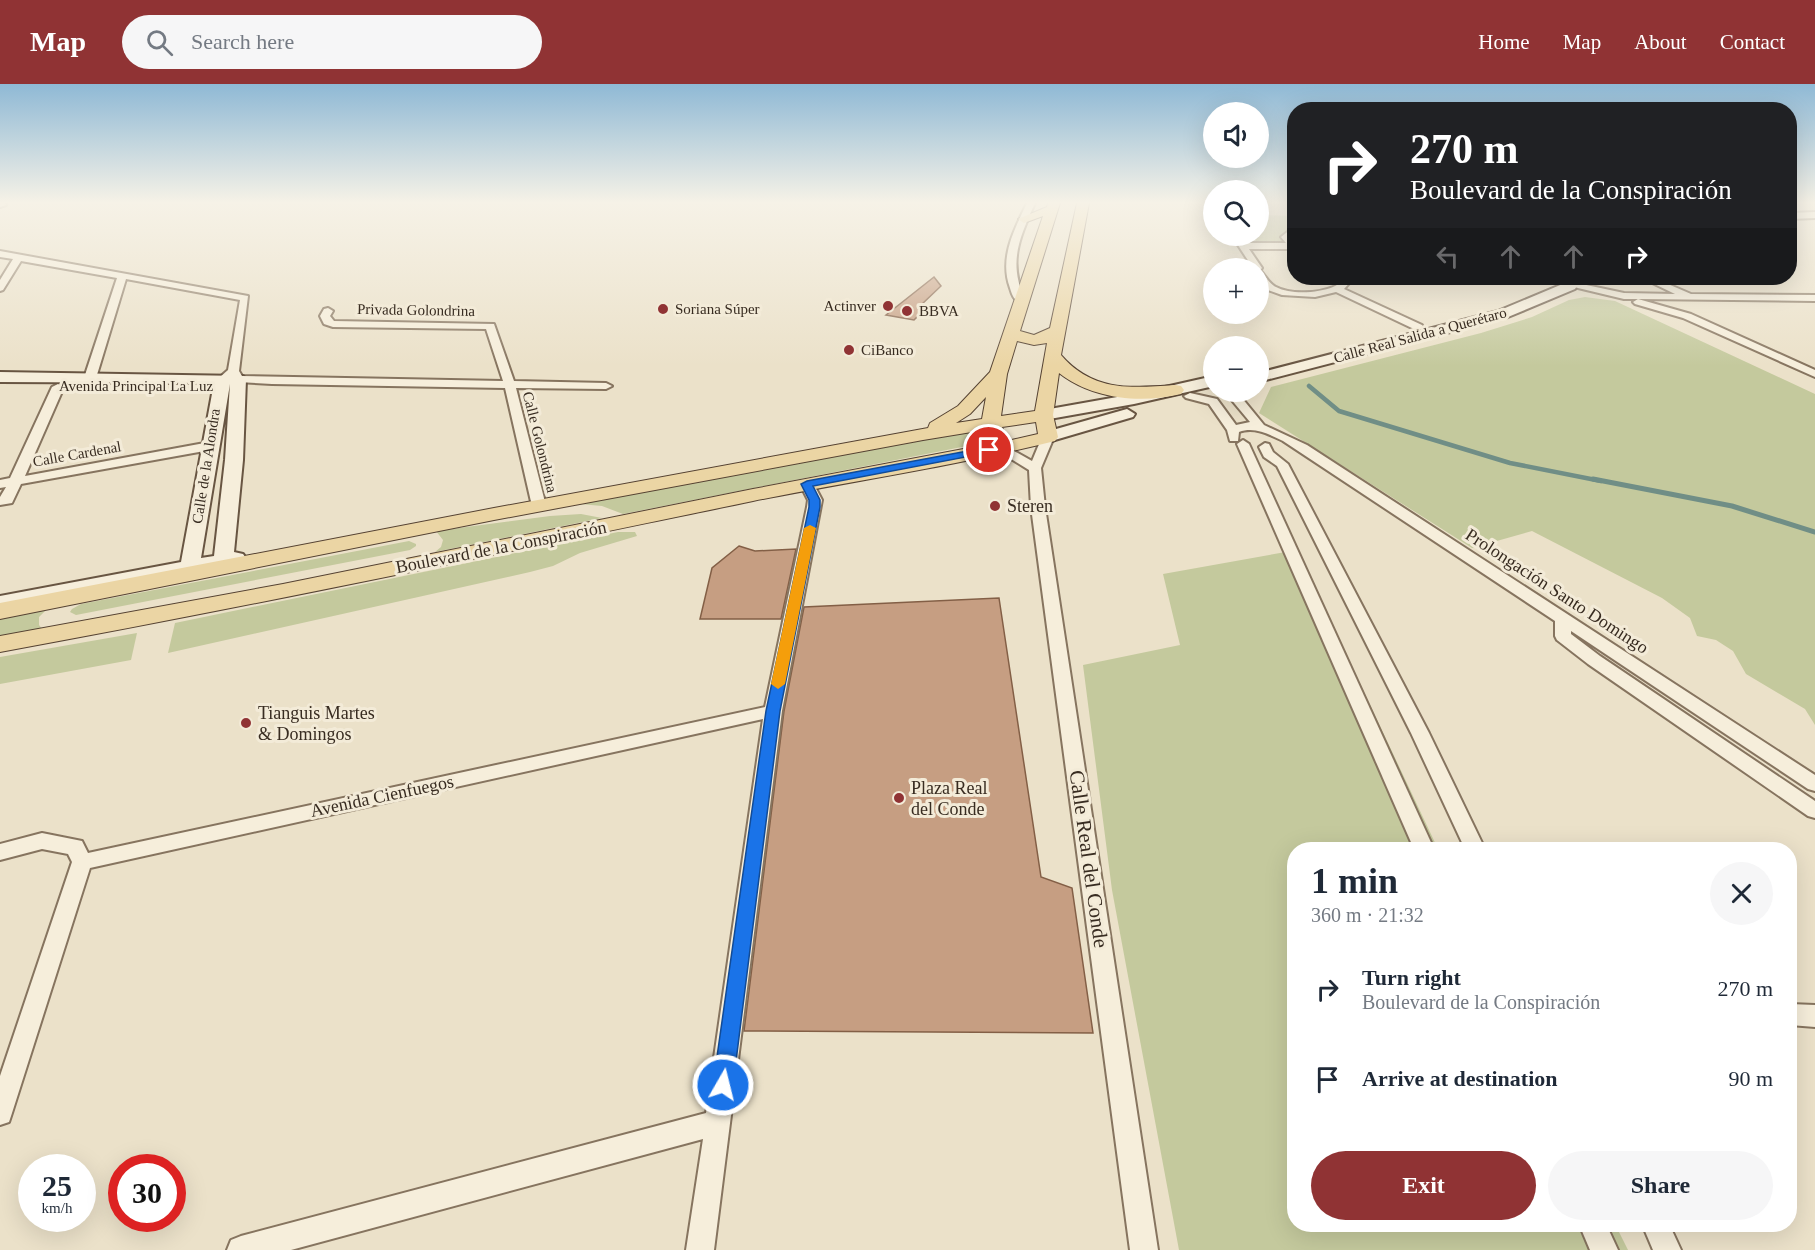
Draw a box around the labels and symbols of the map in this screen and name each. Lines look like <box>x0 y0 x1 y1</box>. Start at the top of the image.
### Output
place label: Actinver <box>824 298 876 314</box>
marker: Actinver <box>881 299 895 313</box>
street label: Privada Golondrina <box>357 301 475 319</box>
place label: Soriana Súper <box>675 301 760 317</box>
marker: Soriana Súper <box>656 302 670 316</box>
place label: BBVA <box>919 303 959 319</box>
marker: BBVA <box>900 304 914 318</box>
street label: Calle Real Salida a Querétaro <box>1332 304 1508 366</box>
place label: CiBanco <box>861 342 914 358</box>
marker: CiBanco <box>842 343 856 357</box>
street label: Avenida Principal La Luz <box>59 378 213 394</box>
street label: Calle Golondrina <box>520 390 560 495</box>
street label: Calle de la Alondra <box>189 407 223 525</box>
pin <box>963 424 1014 475</box>
street label: Calle Cardenal <box>32 438 122 470</box>
place label: Steren <box>1007 496 1053 516</box>
marker: Steren <box>988 499 1002 513</box>
street label: Boulevard de la Conspiración <box>394 517 608 577</box>
street label: Prolongación Santo Domingo <box>1462 524 1652 658</box>
place label: Tianguis Martes & Domingos <box>258 703 375 744</box>
marker: Tianguis Martes & Domingos <box>239 716 253 730</box>
street label: Calle Real del Conde <box>1065 769 1113 949</box>
street label: Avenida Cienfuegos <box>308 771 456 821</box>
place label: Plaza Real del Conde <box>911 778 987 819</box>
marker: Plaza Real del Conde <box>892 791 906 805</box>
position arrow <box>691 1053 755 1117</box>
speed limit sign: 30 <box>108 1154 186 1232</box>

